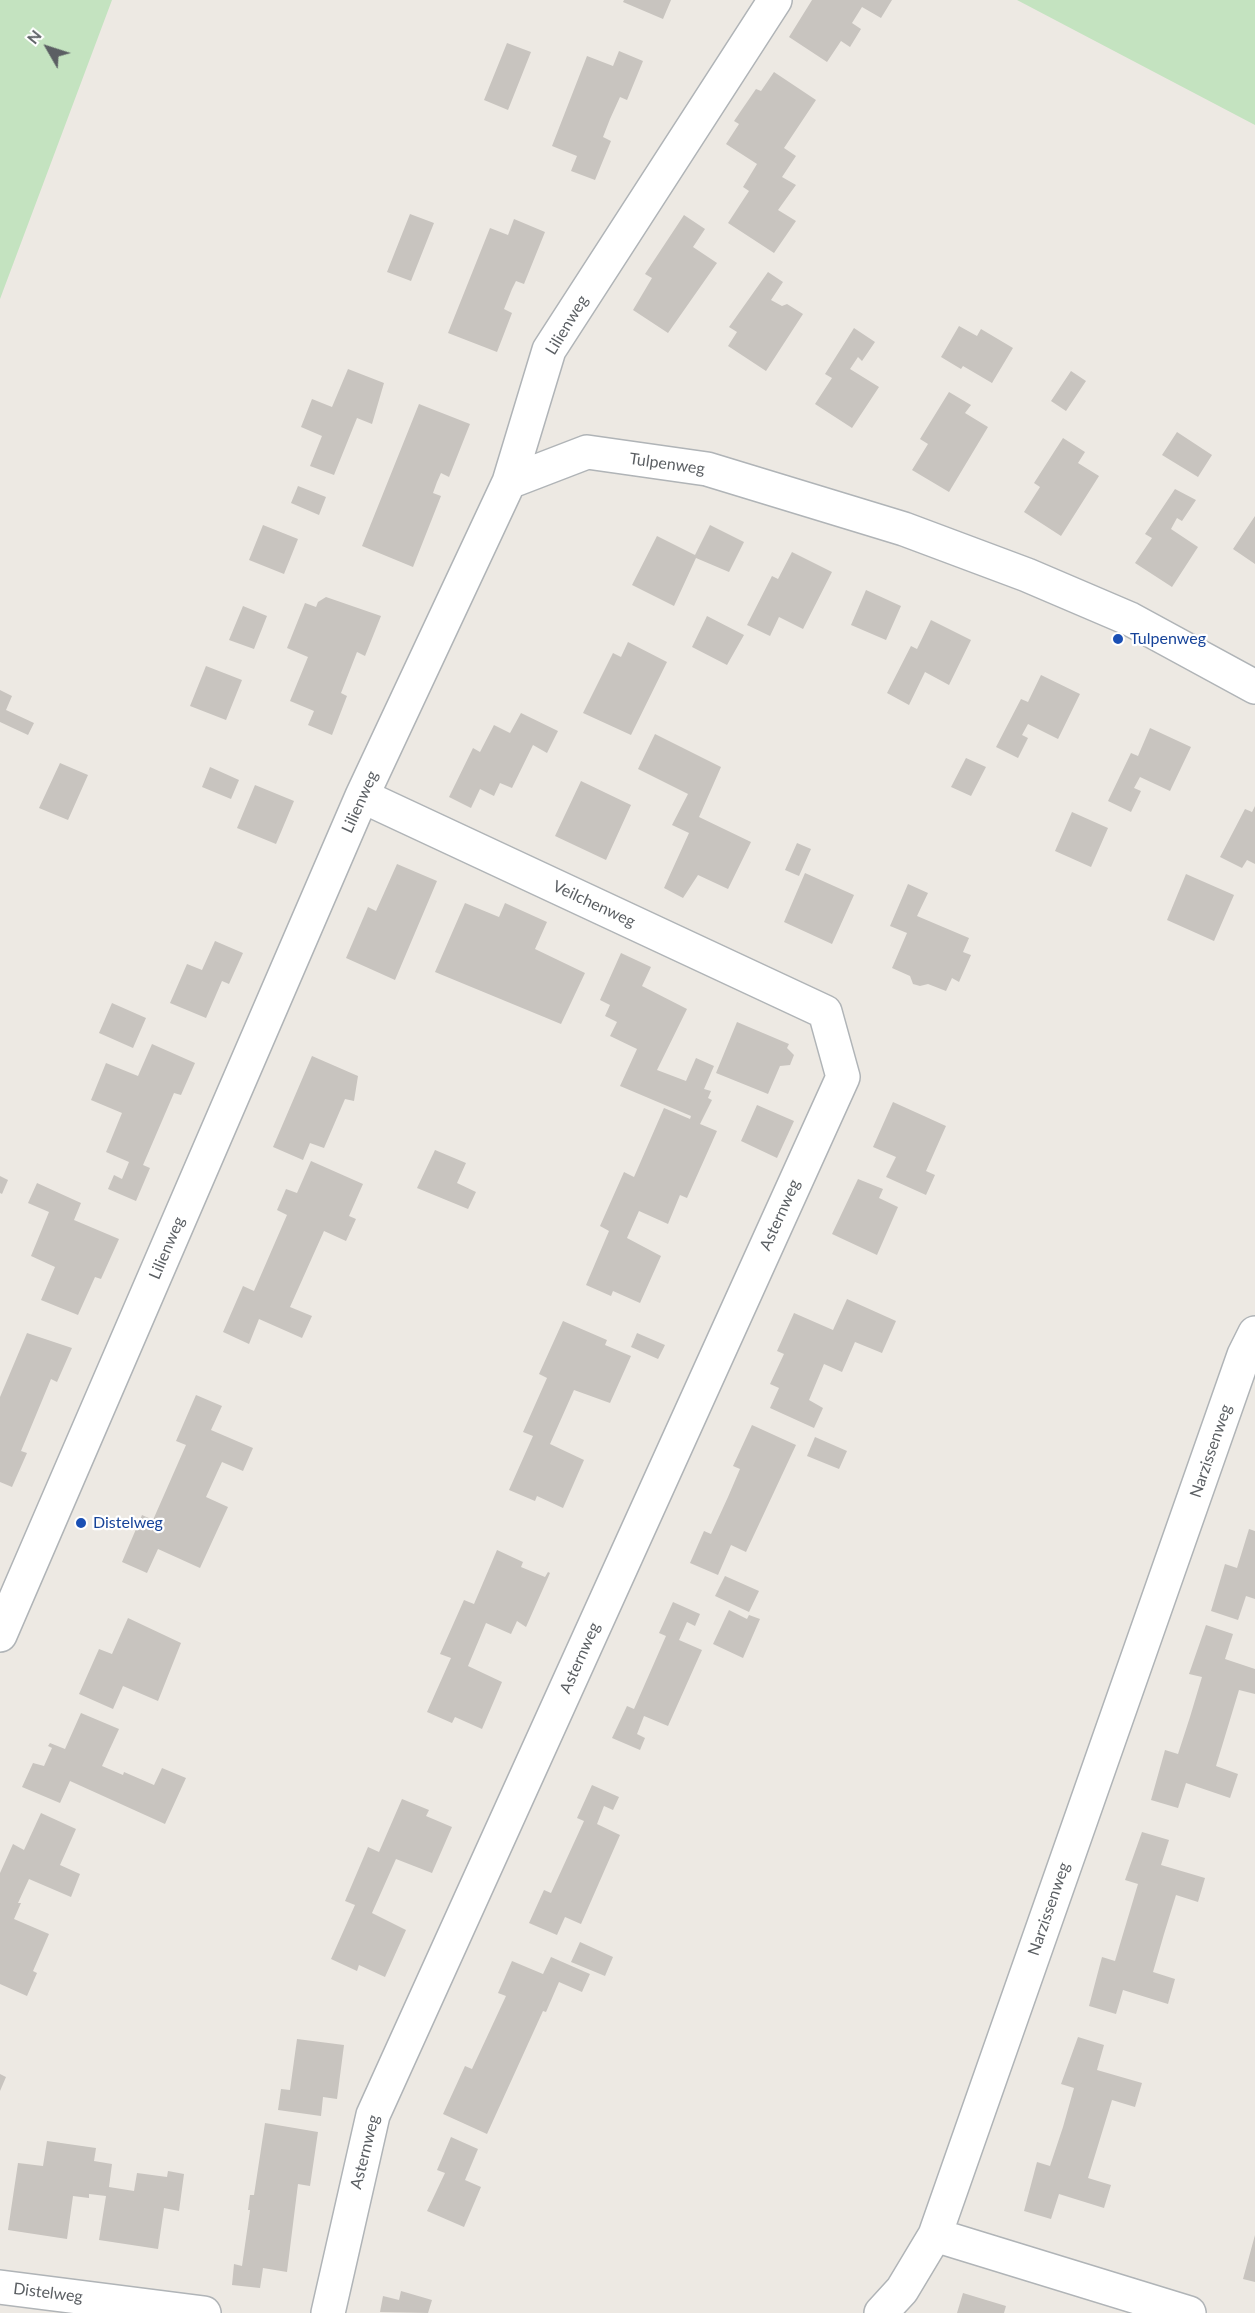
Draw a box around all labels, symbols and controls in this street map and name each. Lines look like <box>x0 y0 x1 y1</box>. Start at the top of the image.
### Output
north arrow <box>18 18 78 78</box>
text: N <box>22 26 45 47</box>
street label: Lilienweg <box>542 292 592 358</box>
street label: Tulpenweg <box>628 449 706 479</box>
place label: Tulpenweg <box>1130 629 1206 649</box>
marker: Tulpenweg <box>1111 632 1125 646</box>
street label: Lilienweg <box>338 768 382 836</box>
street label: Veilchenweg <box>550 877 638 931</box>
street label: Asternweg <box>756 1176 804 1254</box>
street label: Lilienweg <box>145 1214 189 1282</box>
street label: Narzissenweg <box>1186 1402 1236 1500</box>
place label: Distelweg <box>93 1513 163 1533</box>
marker: Distelweg <box>74 1516 88 1530</box>
street label: Asternweg <box>556 1619 604 1697</box>
street label: Narzissenweg <box>1024 1860 1074 1958</box>
street label: Asternweg <box>347 2113 383 2191</box>
street label: Distelweg <box>12 2279 84 2307</box>

